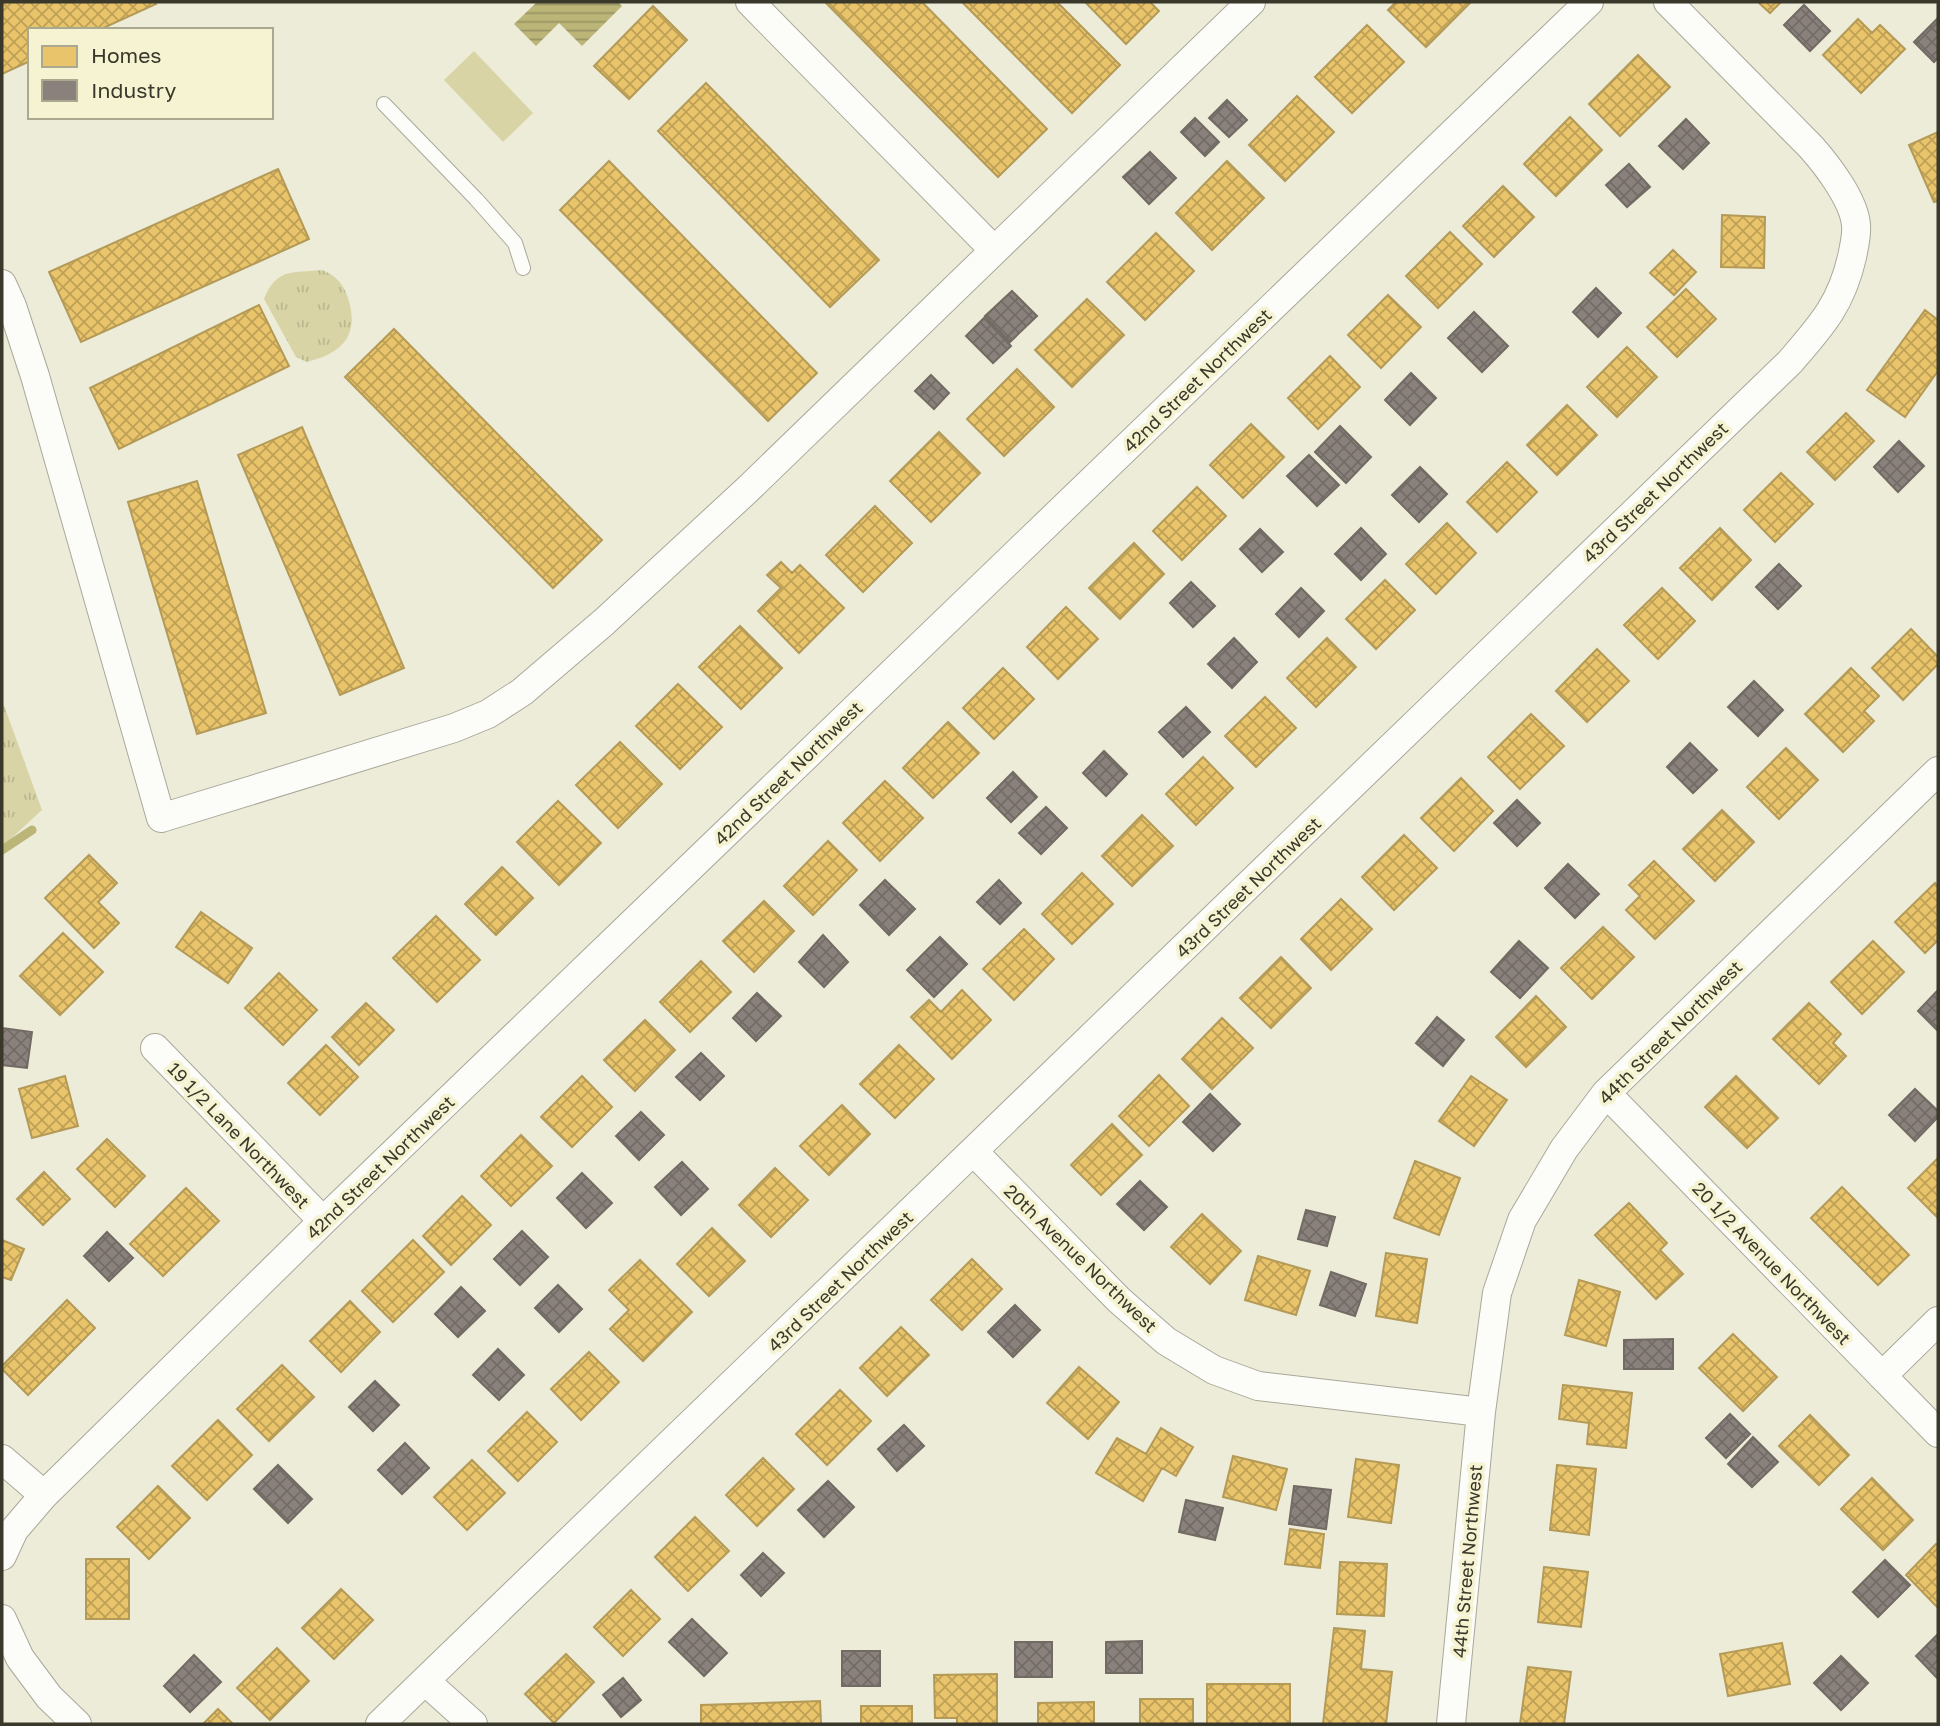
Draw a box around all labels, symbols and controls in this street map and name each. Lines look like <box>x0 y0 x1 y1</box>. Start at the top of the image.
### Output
legend <box>28 28 273 119</box>
text: Homes <box>91 42 161 68</box>
text: Industry <box>91 77 176 103</box>
street label: 42nd Street Northwest <box>1118 304 1276 456</box>
street label: 43rd Street Northwest <box>1578 417 1732 567</box>
street label: 42nd Street Northwest <box>709 697 867 849</box>
street label: 43rd Street Northwest <box>1171 812 1325 962</box>
street label: 44th Street Northwest <box>1594 956 1746 1108</box>
street label: 19 1/2 Lane Northwest <box>163 1057 315 1213</box>
street label: 42nd Street Northwest <box>301 1091 459 1243</box>
street label: 20 1/2 Avenue Northwest <box>1688 1177 1856 1349</box>
street label: 20th Avenue Northwest <box>1000 1179 1162 1337</box>
street label: 43rd Street Northwest <box>763 1206 917 1356</box>
street label: 44th Street Northwest <box>1448 1463 1486 1659</box>

